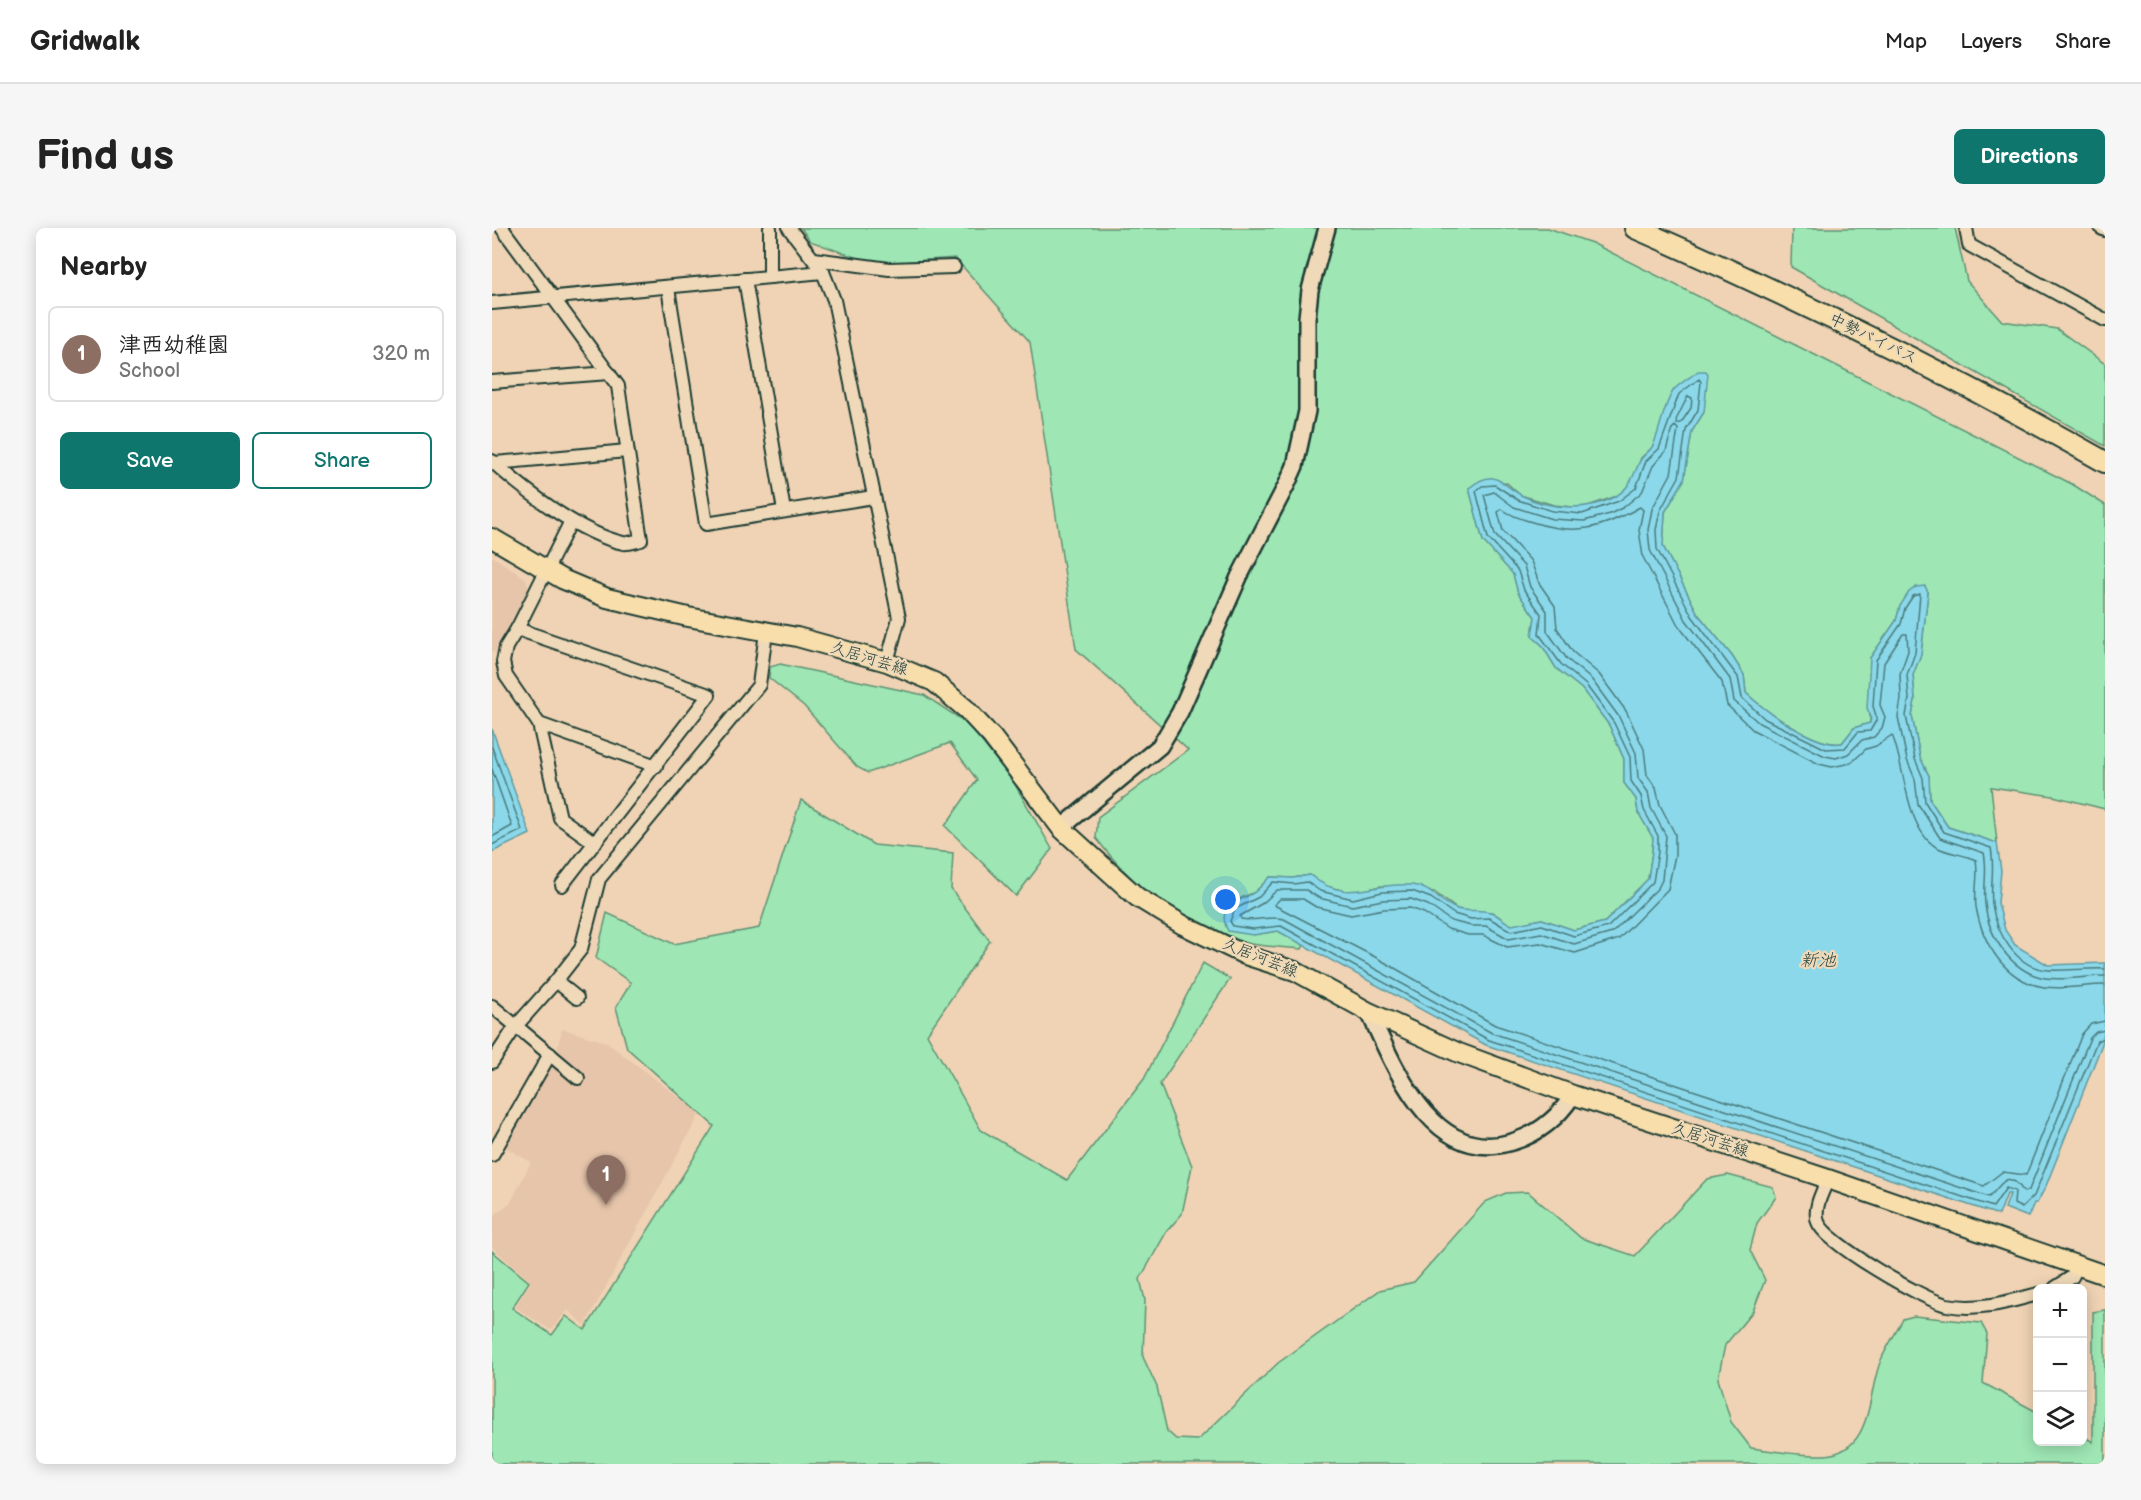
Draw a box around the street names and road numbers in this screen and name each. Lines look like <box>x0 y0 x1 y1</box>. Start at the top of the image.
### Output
street label: 中勢バイパス <box>1826 309 1920 369</box>
street label: 久居河芸線 <box>828 638 910 680</box>
street label: 久居河芸線 <box>1219 934 1301 982</box>
street label: 久居河芸線 <box>1669 1119 1751 1161</box>

